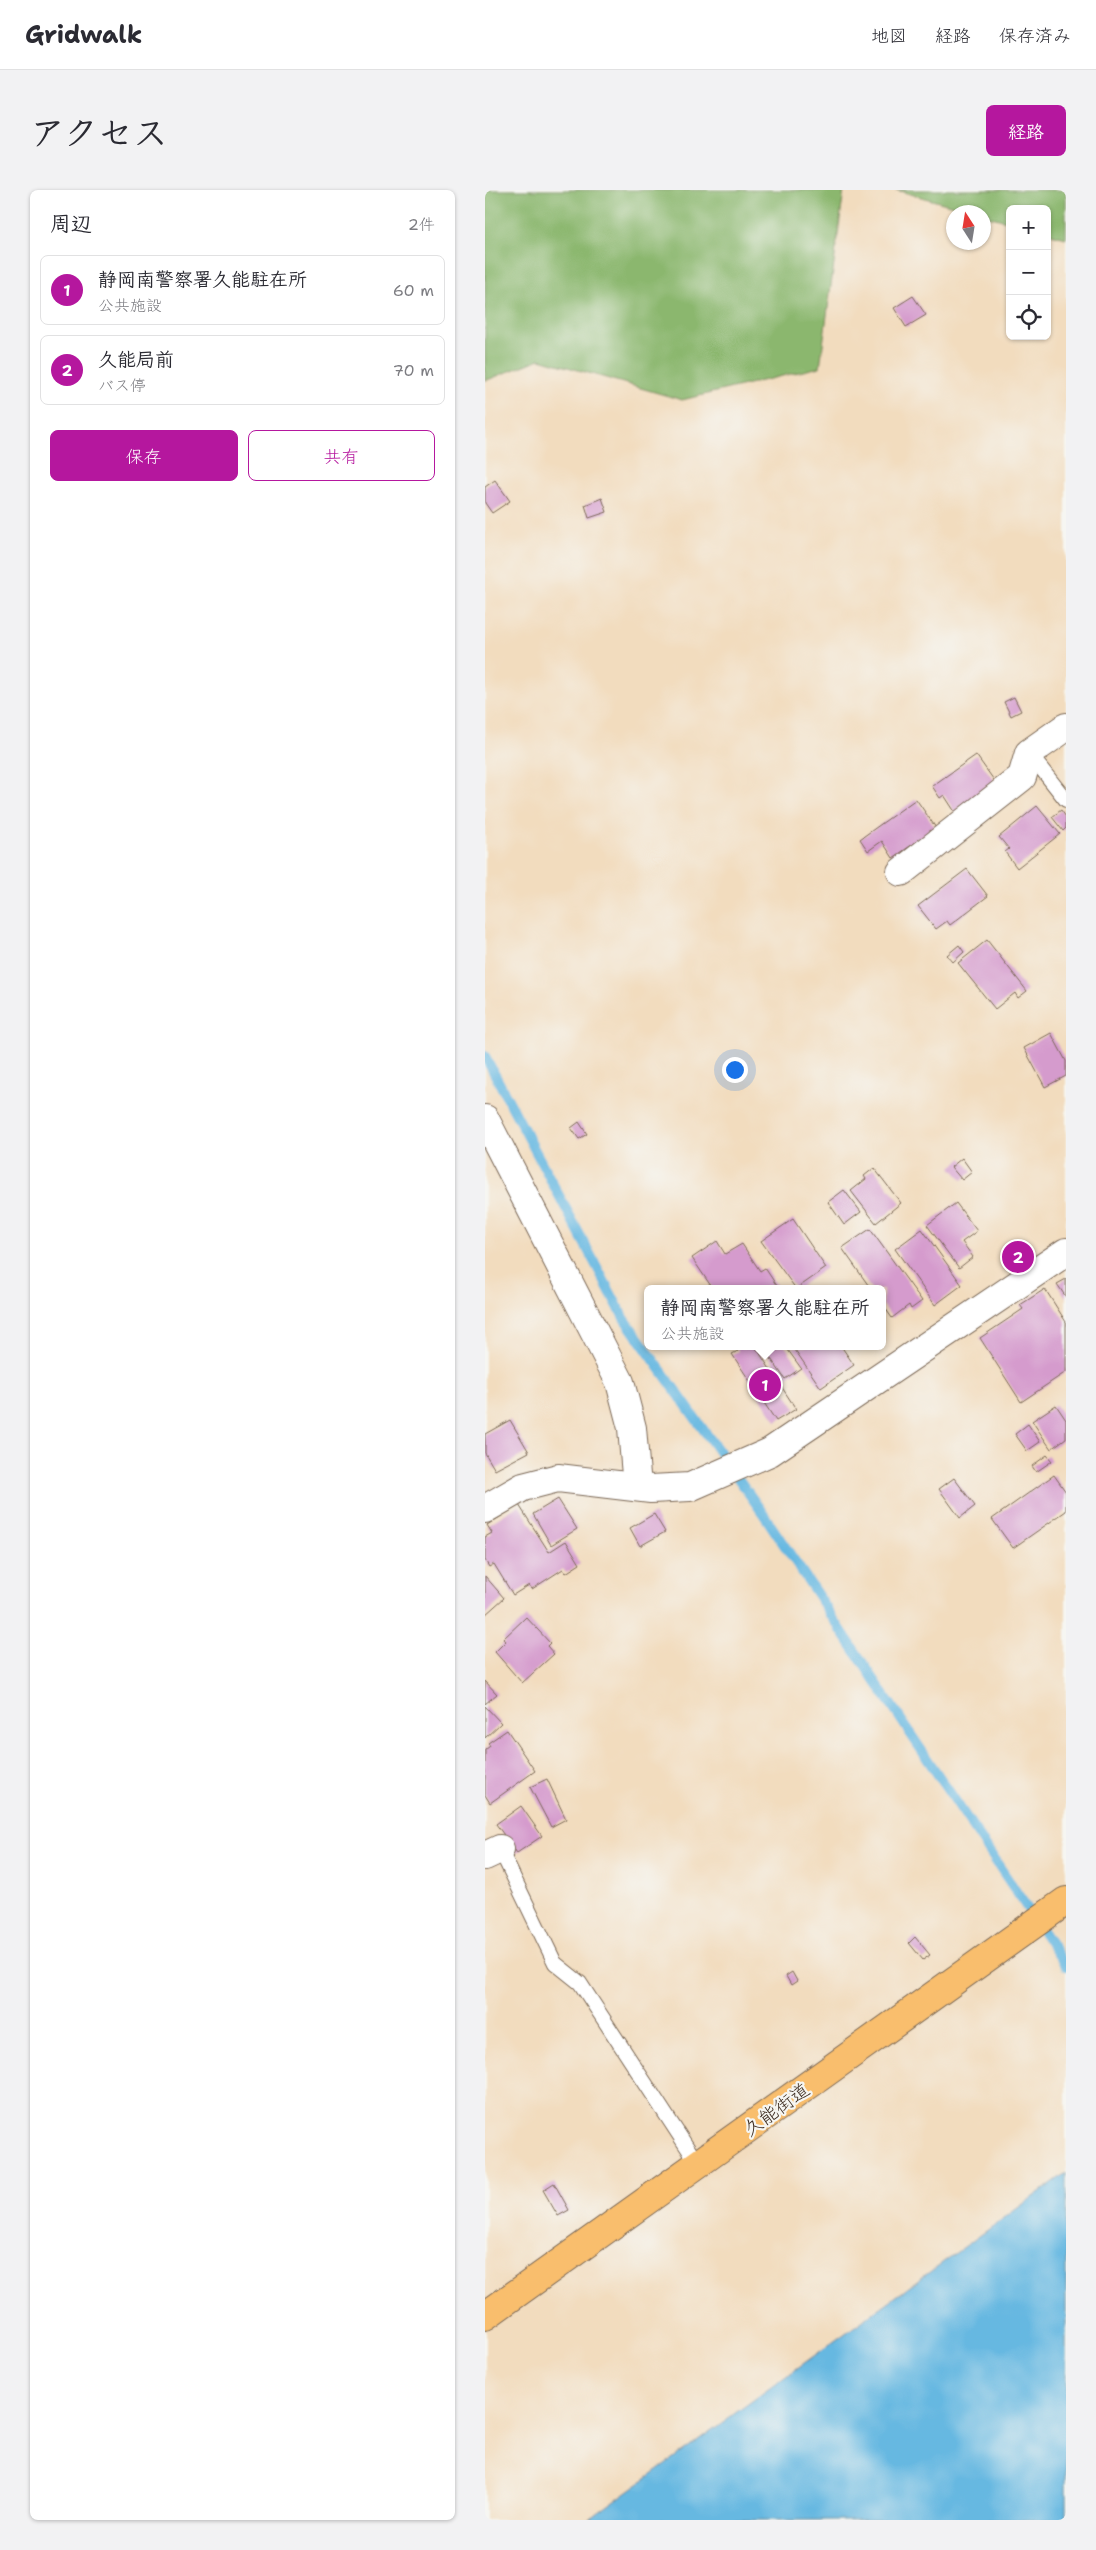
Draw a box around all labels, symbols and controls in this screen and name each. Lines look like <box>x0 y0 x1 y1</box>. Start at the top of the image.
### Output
text: Gridwalk <box>25 19 142 51</box>
text: 地図 <box>871 24 907 48</box>
text: 経路 <box>935 24 971 48</box>
text: 保存済み <box>999 24 1071 48</box>
button: 経路 <box>986 105 1066 156</box>
text: アクセス <box>30 109 168 156</box>
north arrow <box>946 205 991 250</box>
map controls <box>1006 205 1051 340</box>
button: + <box>1006 205 1051 250</box>
text: 周辺 <box>50 210 92 238</box>
text: 2件 <box>408 214 435 235</box>
button: − <box>1006 250 1051 295</box>
text: 静岡南警察署久能駐在所 <box>98 267 307 292</box>
text: 1 <box>63 280 71 301</box>
text: 60 m <box>393 280 434 301</box>
text: 公共施設 <box>98 295 162 316</box>
button: locate <box>1006 295 1051 340</box>
text: 久能局前 <box>98 347 174 372</box>
text: 2 <box>61 360 73 381</box>
text: 70 m <box>393 360 434 381</box>
text: バス停 <box>98 375 146 396</box>
button: 保存 <box>50 430 238 481</box>
button: 共有 <box>248 430 435 481</box>
your location <box>722 1057 748 1083</box>
pin: 2 <box>1002 1238 1034 1276</box>
popup <box>644 1285 886 1350</box>
text: 静岡南警察署久能駐在所 <box>660 1295 870 1320</box>
text: 公共施設 <box>660 1323 725 1344</box>
pin: 1 <box>749 1366 781 1404</box>
street label: 久能街道 <box>738 2077 814 2142</box>

